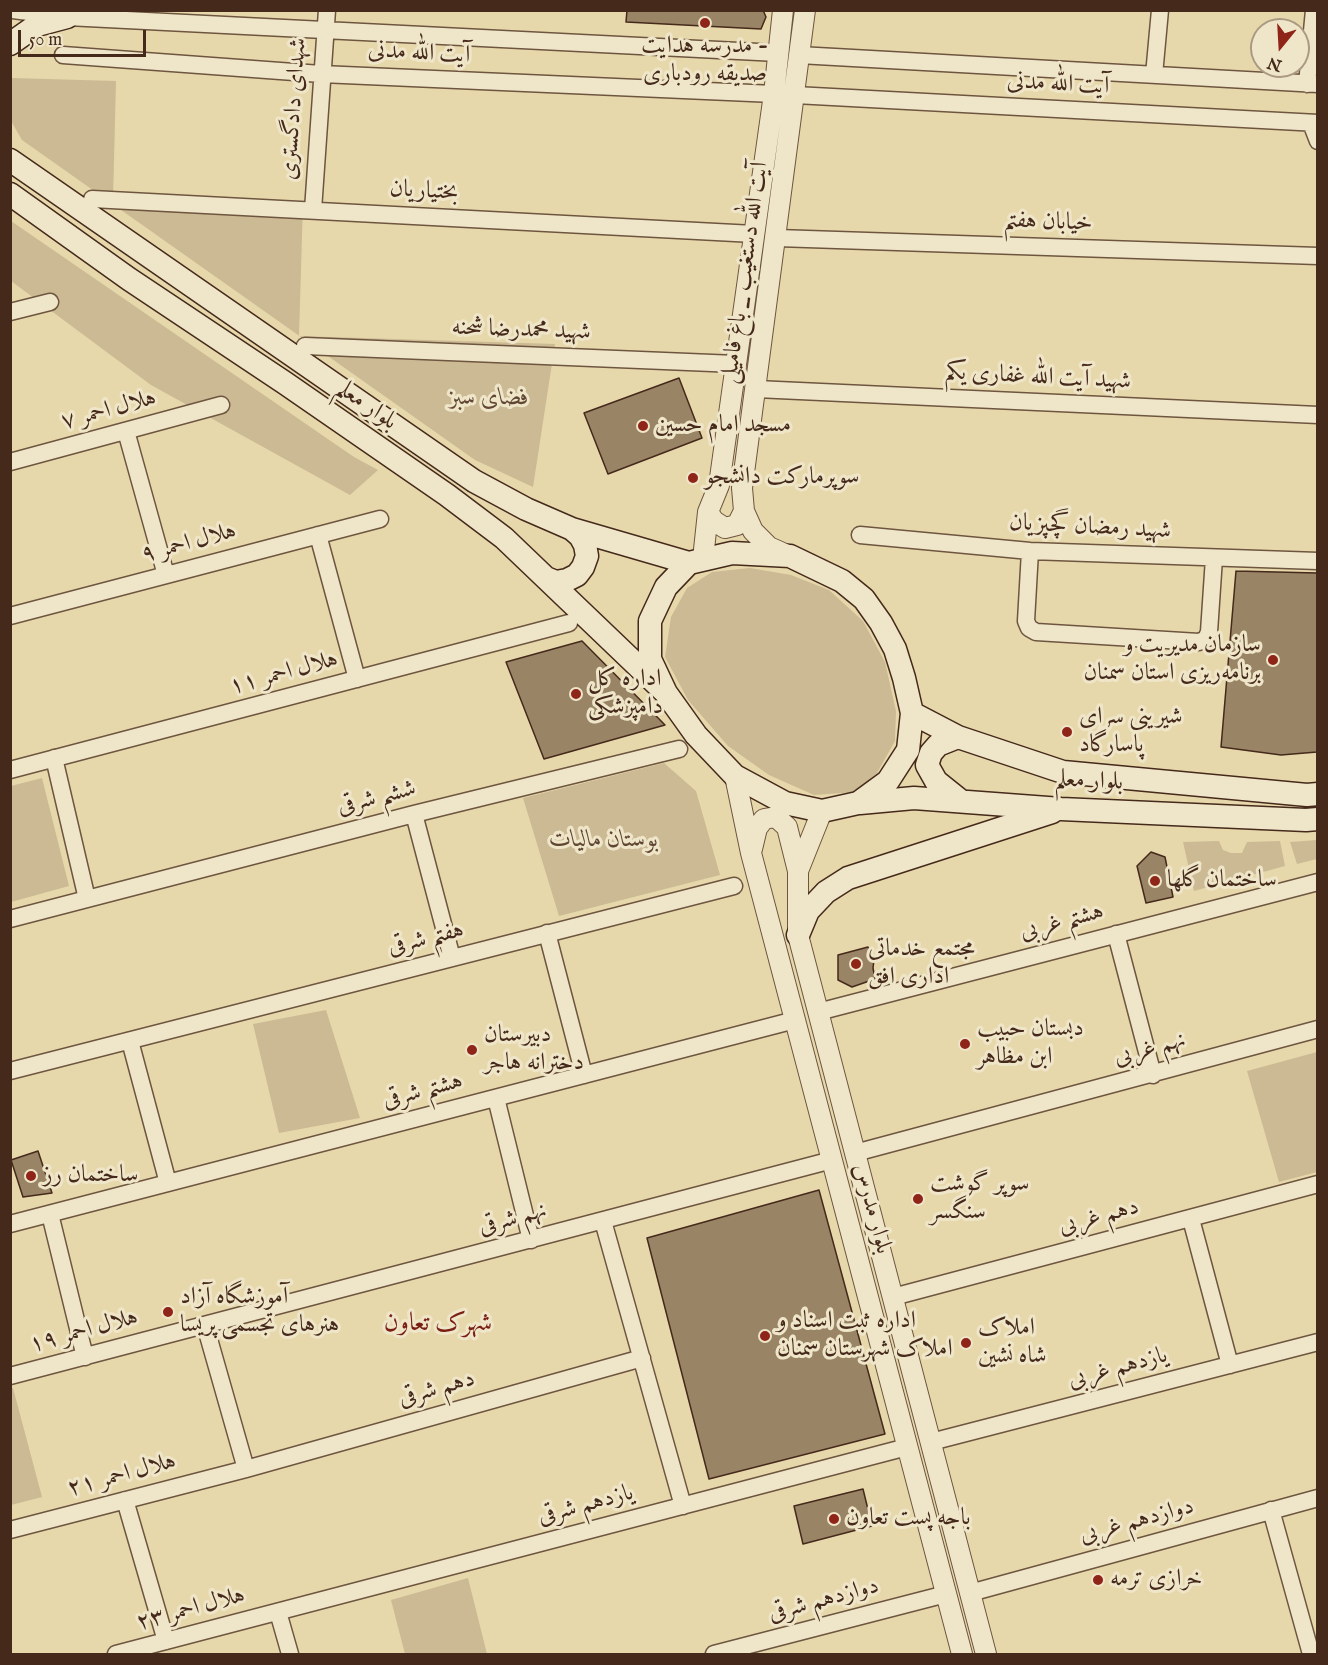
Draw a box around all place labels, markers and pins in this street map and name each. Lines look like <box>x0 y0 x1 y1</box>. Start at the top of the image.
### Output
marker: مدرسه هدایت - صدیقه رودباری <box>698 16 712 30</box>
place label: مدرسه هدایت - صدیقه رودباری <box>641 33 769 89</box>
place label: مسجد امام حسین <box>655 412 791 440</box>
marker: مسجد امام حسین <box>636 419 650 433</box>
place label: سوپرمارکت دانشجو <box>705 464 859 492</box>
marker: سوپرمارکت دانشجو <box>686 471 700 485</box>
place label: سازمان مدیریت و برنامه‌ریزی استان سمنان <box>1084 632 1261 688</box>
marker: سازمان مدیریت و برنامه‌ریزی استان سمنان <box>1266 653 1280 667</box>
place label: اداره کل دامپزشکی <box>588 666 663 722</box>
marker: اداره کل دامپزشکی <box>569 687 583 701</box>
place label: شیرینی سرای پاسارگاد <box>1079 704 1183 760</box>
marker: شیرینی سرای پاسارگاد <box>1060 725 1074 739</box>
place label: ساختمان گلها <box>1167 867 1277 895</box>
marker: ساختمان گلها <box>1148 874 1162 888</box>
place label: مجتمع خدماتی اداری افق <box>868 936 975 992</box>
marker: مجتمع خدماتی اداری افق <box>849 957 863 971</box>
place label: دبستان حبیب ابن مظاهر <box>977 1016 1084 1072</box>
place label: دبیرستان دخترانه هاجر <box>484 1022 584 1078</box>
marker: دبستان حبیب ابن مظاهر <box>958 1037 972 1051</box>
marker: دبیرستان دخترانه هاجر <box>465 1043 479 1057</box>
place label: ساختمان رز <box>43 1162 138 1190</box>
marker: ساختمان رز <box>24 1169 38 1183</box>
place label: سوپر گوشت سنگسر <box>930 1171 1029 1227</box>
marker: سوپر گوشت سنگسر <box>911 1192 925 1206</box>
place label: آموزشگاه آزاد هنرهای تجسمی پریسا <box>180 1284 339 1340</box>
marker: آموزشگاه آزاد هنرهای تجسمی پریسا <box>161 1305 175 1319</box>
place label: اداره ثبت اسناد و املاک شهرستان سمنان <box>777 1308 953 1364</box>
place label: املاک شاه نشین <box>978 1315 1047 1371</box>
marker: اداره ثبت اسناد و املاک شهرستان سمنان <box>758 1329 772 1343</box>
marker: املاک شاه نشین <box>959 1336 973 1350</box>
place label: باجه پست تعاون <box>846 1505 971 1533</box>
marker: باجه پست تعاون <box>827 1512 841 1526</box>
place label: خرازی ترمه <box>1110 1566 1202 1594</box>
marker: خرازی ترمه <box>1091 1573 1105 1587</box>

